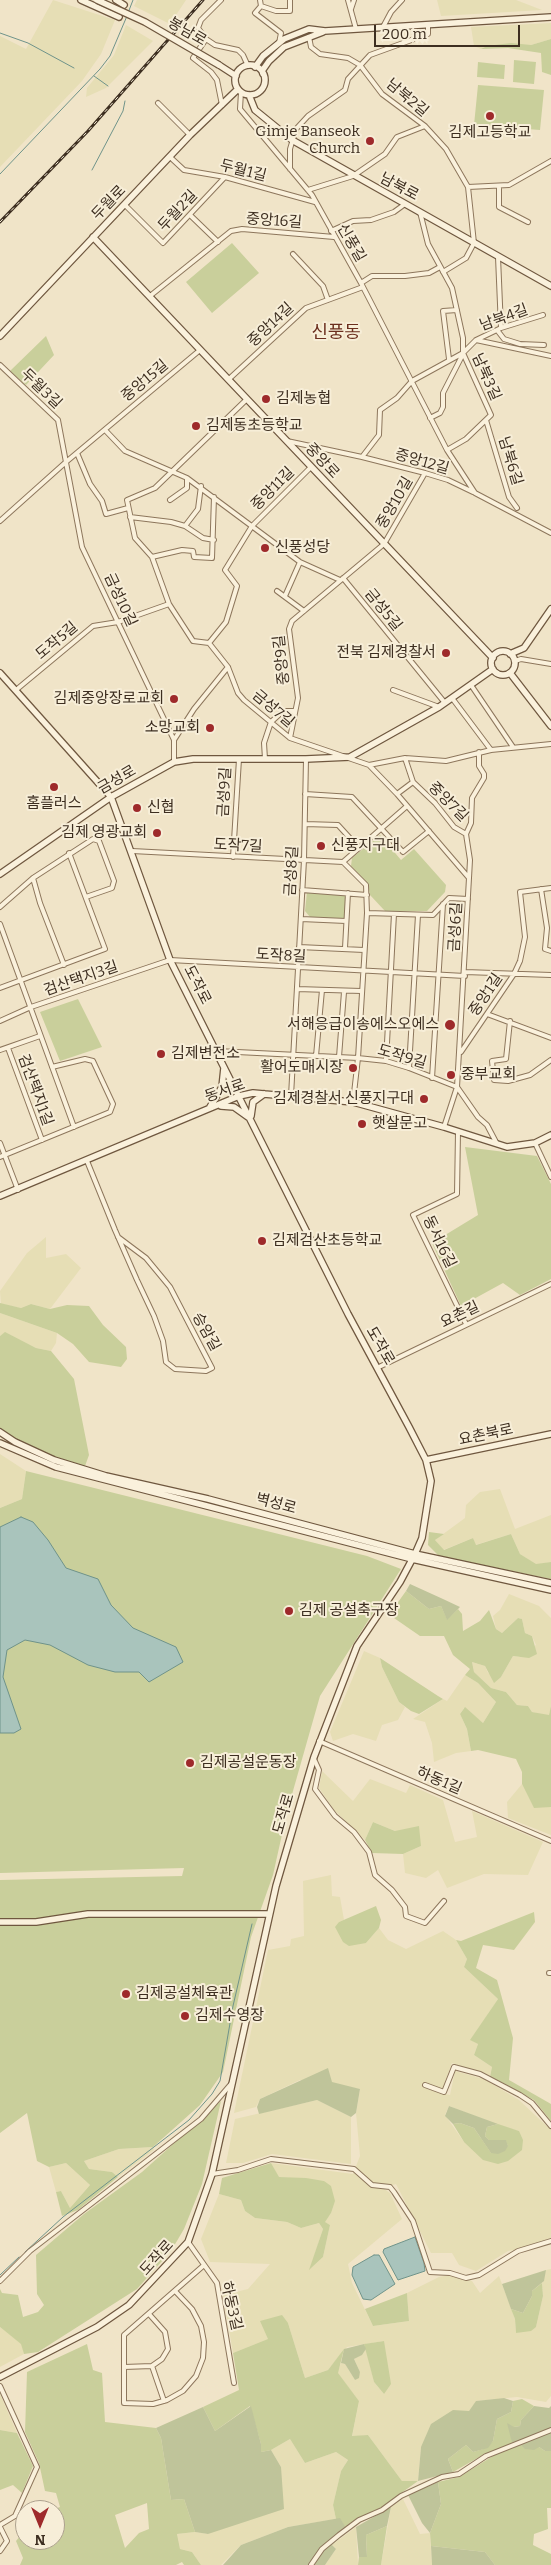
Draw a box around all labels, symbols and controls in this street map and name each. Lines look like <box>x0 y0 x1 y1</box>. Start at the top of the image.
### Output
street label: 봉남로 <box>165 14 209 50</box>
scale bar <box>376 15 522 47</box>
text: 200 m <box>382 25 427 43</box>
street label: 남북2길 <box>382 75 432 121</box>
marker: 김제고등학교 <box>484 110 496 122</box>
place label: Gimje Banseok Church <box>255 123 360 158</box>
place label: 김제고등학교 <box>449 124 531 142</box>
marker: Gimje Banseok Church <box>364 135 376 147</box>
street label: 두월1길 <box>218 157 268 185</box>
street label: 남북로 <box>376 169 422 205</box>
street label: 두월로 <box>88 182 130 224</box>
street label: 두월2길 <box>155 187 201 235</box>
street label: 중앙16길 <box>245 210 303 232</box>
street label: 신풍길 <box>333 221 369 265</box>
street label: 중앙14길 <box>244 299 298 351</box>
street label: 남북4길 <box>477 301 531 335</box>
district label: 신풍동 <box>311 322 361 344</box>
street label: 남북3길 <box>468 351 504 403</box>
street label: 중앙15길 <box>118 356 172 406</box>
street label: 두월3길 <box>17 365 65 413</box>
place label: 김제농협 <box>276 390 331 408</box>
marker: 김제농협 <box>260 393 272 405</box>
place label: 김제동초등학교 <box>206 417 303 435</box>
marker: 김제동초등학교 <box>190 420 202 432</box>
street label: 남북6길 <box>494 434 526 488</box>
street label: 중앙로 <box>301 440 343 482</box>
street label: 중앙12길 <box>393 446 451 478</box>
street label: 중앙11길 <box>248 464 298 514</box>
street label: 중앙10길 <box>373 474 417 532</box>
place label: 신풍성당 <box>275 539 330 557</box>
marker: 신풍성당 <box>259 542 271 554</box>
street label: 금성10길 <box>100 570 140 630</box>
street label: 금성5길 <box>360 585 406 635</box>
street label: 도작5길 <box>32 618 82 664</box>
street label: 중앙9길 <box>270 634 294 686</box>
place label: 전북 김제경찰서 <box>336 644 436 662</box>
marker: 전북 김제경찰서 <box>440 647 452 659</box>
street label: 금성7길 <box>248 686 298 732</box>
place label: 김제중앙장로교회 <box>54 690 164 708</box>
marker: 김제중앙장로교회 <box>168 693 180 705</box>
place label: 소망교회 <box>145 719 200 737</box>
marker: 소망교회 <box>204 722 216 734</box>
street label: 금성로 <box>95 762 139 798</box>
street label: 금성9길 <box>215 766 235 818</box>
street label: 중앙7길 <box>424 778 472 826</box>
marker: 홈플러스 <box>48 781 60 793</box>
place label: 홈플러스 <box>26 795 82 813</box>
place label: 신협 <box>147 799 175 817</box>
marker: 신협 <box>131 802 143 814</box>
place label: 김제 영광교회 <box>61 824 147 842</box>
marker: 김제 영광교회 <box>151 827 163 839</box>
street label: 도작7길 <box>213 836 263 856</box>
place label: 신풍지구대 <box>331 837 400 855</box>
marker: 신풍지구대 <box>315 840 327 852</box>
street label: 금성8길 <box>282 845 302 897</box>
street label: 금성6길 <box>446 901 466 953</box>
street label: 도작8길 <box>255 946 307 966</box>
street label: 검산택지3길 <box>41 958 121 1000</box>
street label: 도작로 <box>180 962 214 1008</box>
street label: 중앙1길 <box>465 970 507 1020</box>
place label: 서해응급이송에스오에스 <box>287 1016 439 1034</box>
marker: 서해응급이송에스오에스 <box>443 1018 457 1032</box>
street label: 도작9길 <box>375 1041 429 1073</box>
place label: 김제변전소 <box>171 1045 240 1063</box>
marker: 김제변전소 <box>155 1048 167 1060</box>
street label: 검산택지1길 <box>14 1052 56 1128</box>
place label: 활어도매시장 <box>260 1059 343 1077</box>
marker: 활어도매시장 <box>347 1062 359 1074</box>
place label: 중부교회 <box>461 1066 516 1084</box>
marker: 중부교회 <box>445 1069 457 1081</box>
street label: 동서로 <box>202 1076 248 1106</box>
place label: 김제경찰서 신풍지구대 <box>273 1090 414 1108</box>
marker: 김제경찰서 신풍지구대 <box>418 1093 430 1105</box>
place label: 햇살문고 <box>372 1115 427 1133</box>
marker: 햇살문고 <box>356 1118 368 1130</box>
street label: 동서16길 <box>419 1213 459 1271</box>
place label: 김제검산초등학교 <box>272 1232 382 1250</box>
marker: 김제검산초등학교 <box>256 1235 268 1247</box>
street label: 요촌길 <box>437 1298 483 1332</box>
street label: 승암길 <box>188 1310 224 1354</box>
street label: 도작로 <box>362 1324 398 1368</box>
street label: 요촌북로 <box>457 1420 515 1450</box>
street label: 벽성로 <box>254 1490 298 1518</box>
place label: 김제 공설축구장 <box>299 1602 399 1620</box>
marker: 김제 공설축구장 <box>283 1605 295 1617</box>
place label: 김제공설운동장 <box>200 1754 297 1772</box>
marker: 김제공설운동장 <box>184 1757 196 1769</box>
street label: 하동1길 <box>414 1763 464 1799</box>
street label: 도작로 <box>270 1792 298 1836</box>
place label: 김제공설체육관 <box>136 1985 233 2003</box>
marker: 김제공설체육관 <box>120 1988 132 2000</box>
place label: 김제수영장 <box>195 2007 264 2025</box>
marker: 김제수영장 <box>179 2010 191 2022</box>
street label: 도작로 <box>136 2237 178 2279</box>
street label: 하동3길 <box>217 2280 245 2332</box>
north arrow <box>15 2500 65 2550</box>
text: N <box>35 2531 45 2548</box>

